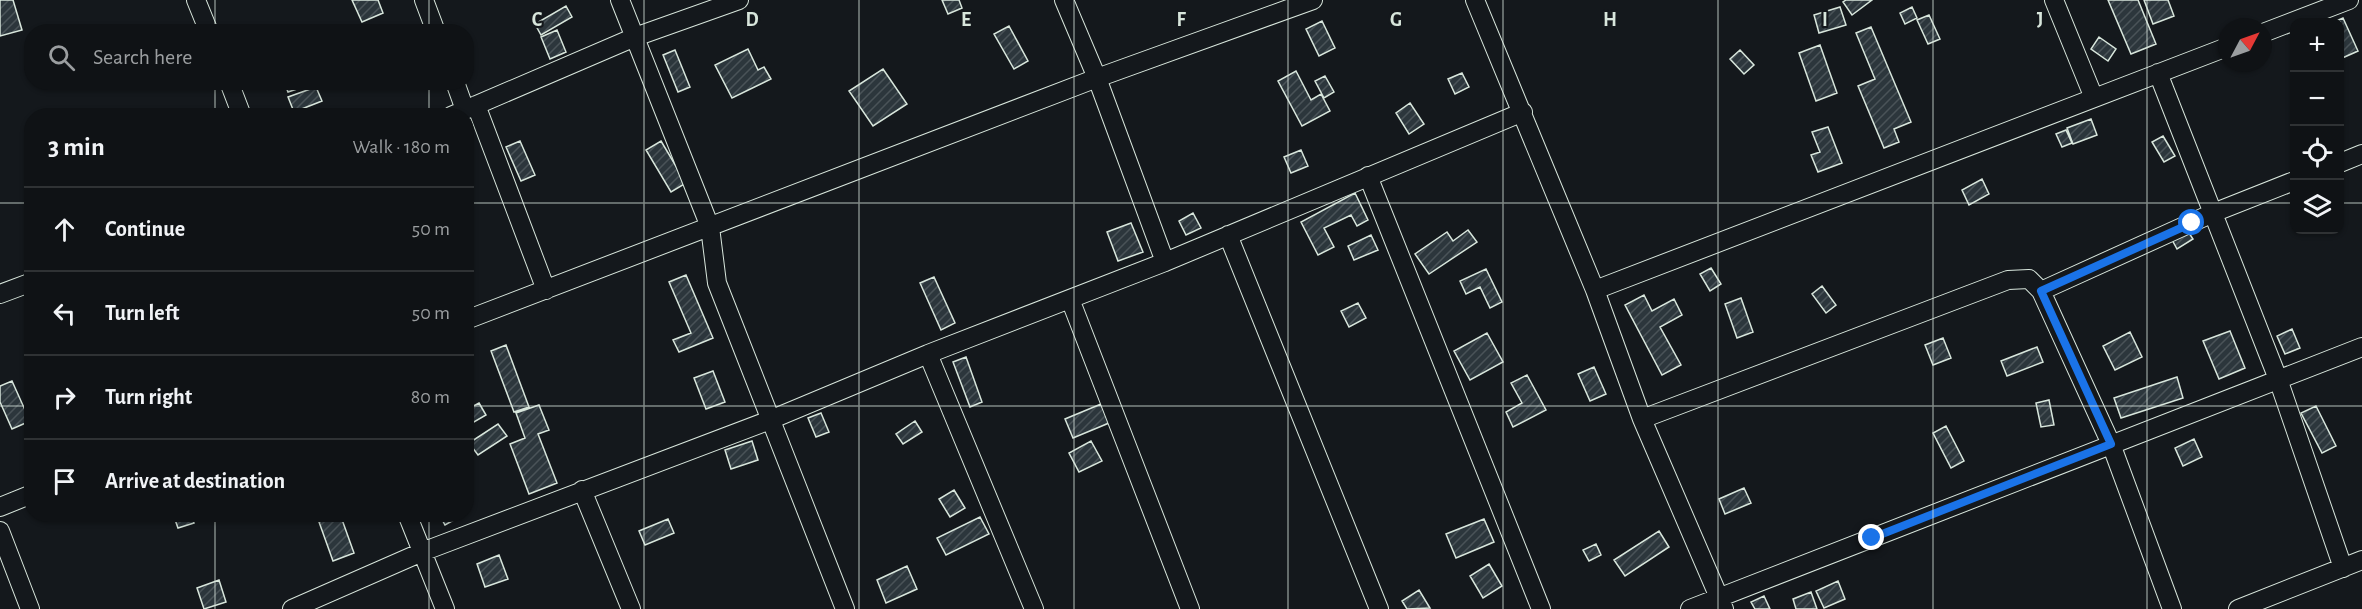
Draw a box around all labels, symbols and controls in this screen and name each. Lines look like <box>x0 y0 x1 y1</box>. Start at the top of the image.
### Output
text: C <box>532 10 543 30</box>
text: D <box>745 10 759 30</box>
text: E <box>961 10 971 30</box>
text: F <box>1176 10 1186 30</box>
text: G <box>1390 10 1402 30</box>
text: H <box>1603 10 1617 30</box>
text: I <box>1822 10 1828 30</box>
text: J <box>2037 10 2043 30</box>
north arrow <box>2218 18 2272 72</box>
map controls <box>2290 18 2344 234</box>
button: + <box>2290 18 2344 72</box>
search box <box>24 24 474 90</box>
icon: search <box>45 41 78 74</box>
text: Search here <box>93 46 192 68</box>
button: − <box>2290 72 2344 126</box>
button: locate <box>2290 126 2344 180</box>
text: 3 min <box>48 134 105 160</box>
text: Walk · 180 m <box>353 137 450 157</box>
button: layers <box>2290 180 2344 234</box>
route start <box>2178 209 2204 235</box>
icon: ahead <box>48 213 81 246</box>
text: Continue <box>105 218 185 240</box>
text: 50 m <box>412 219 450 239</box>
icon: left <box>48 297 81 330</box>
text: Turn left <box>105 302 179 324</box>
text: 50 m <box>412 303 450 323</box>
icon: right <box>48 381 81 414</box>
text: Turn right <box>105 386 192 408</box>
text: 80 m <box>411 387 450 407</box>
icon: arrive <box>48 465 81 498</box>
text: Arrive at destination <box>105 470 285 492</box>
route end <box>1858 524 1884 550</box>

